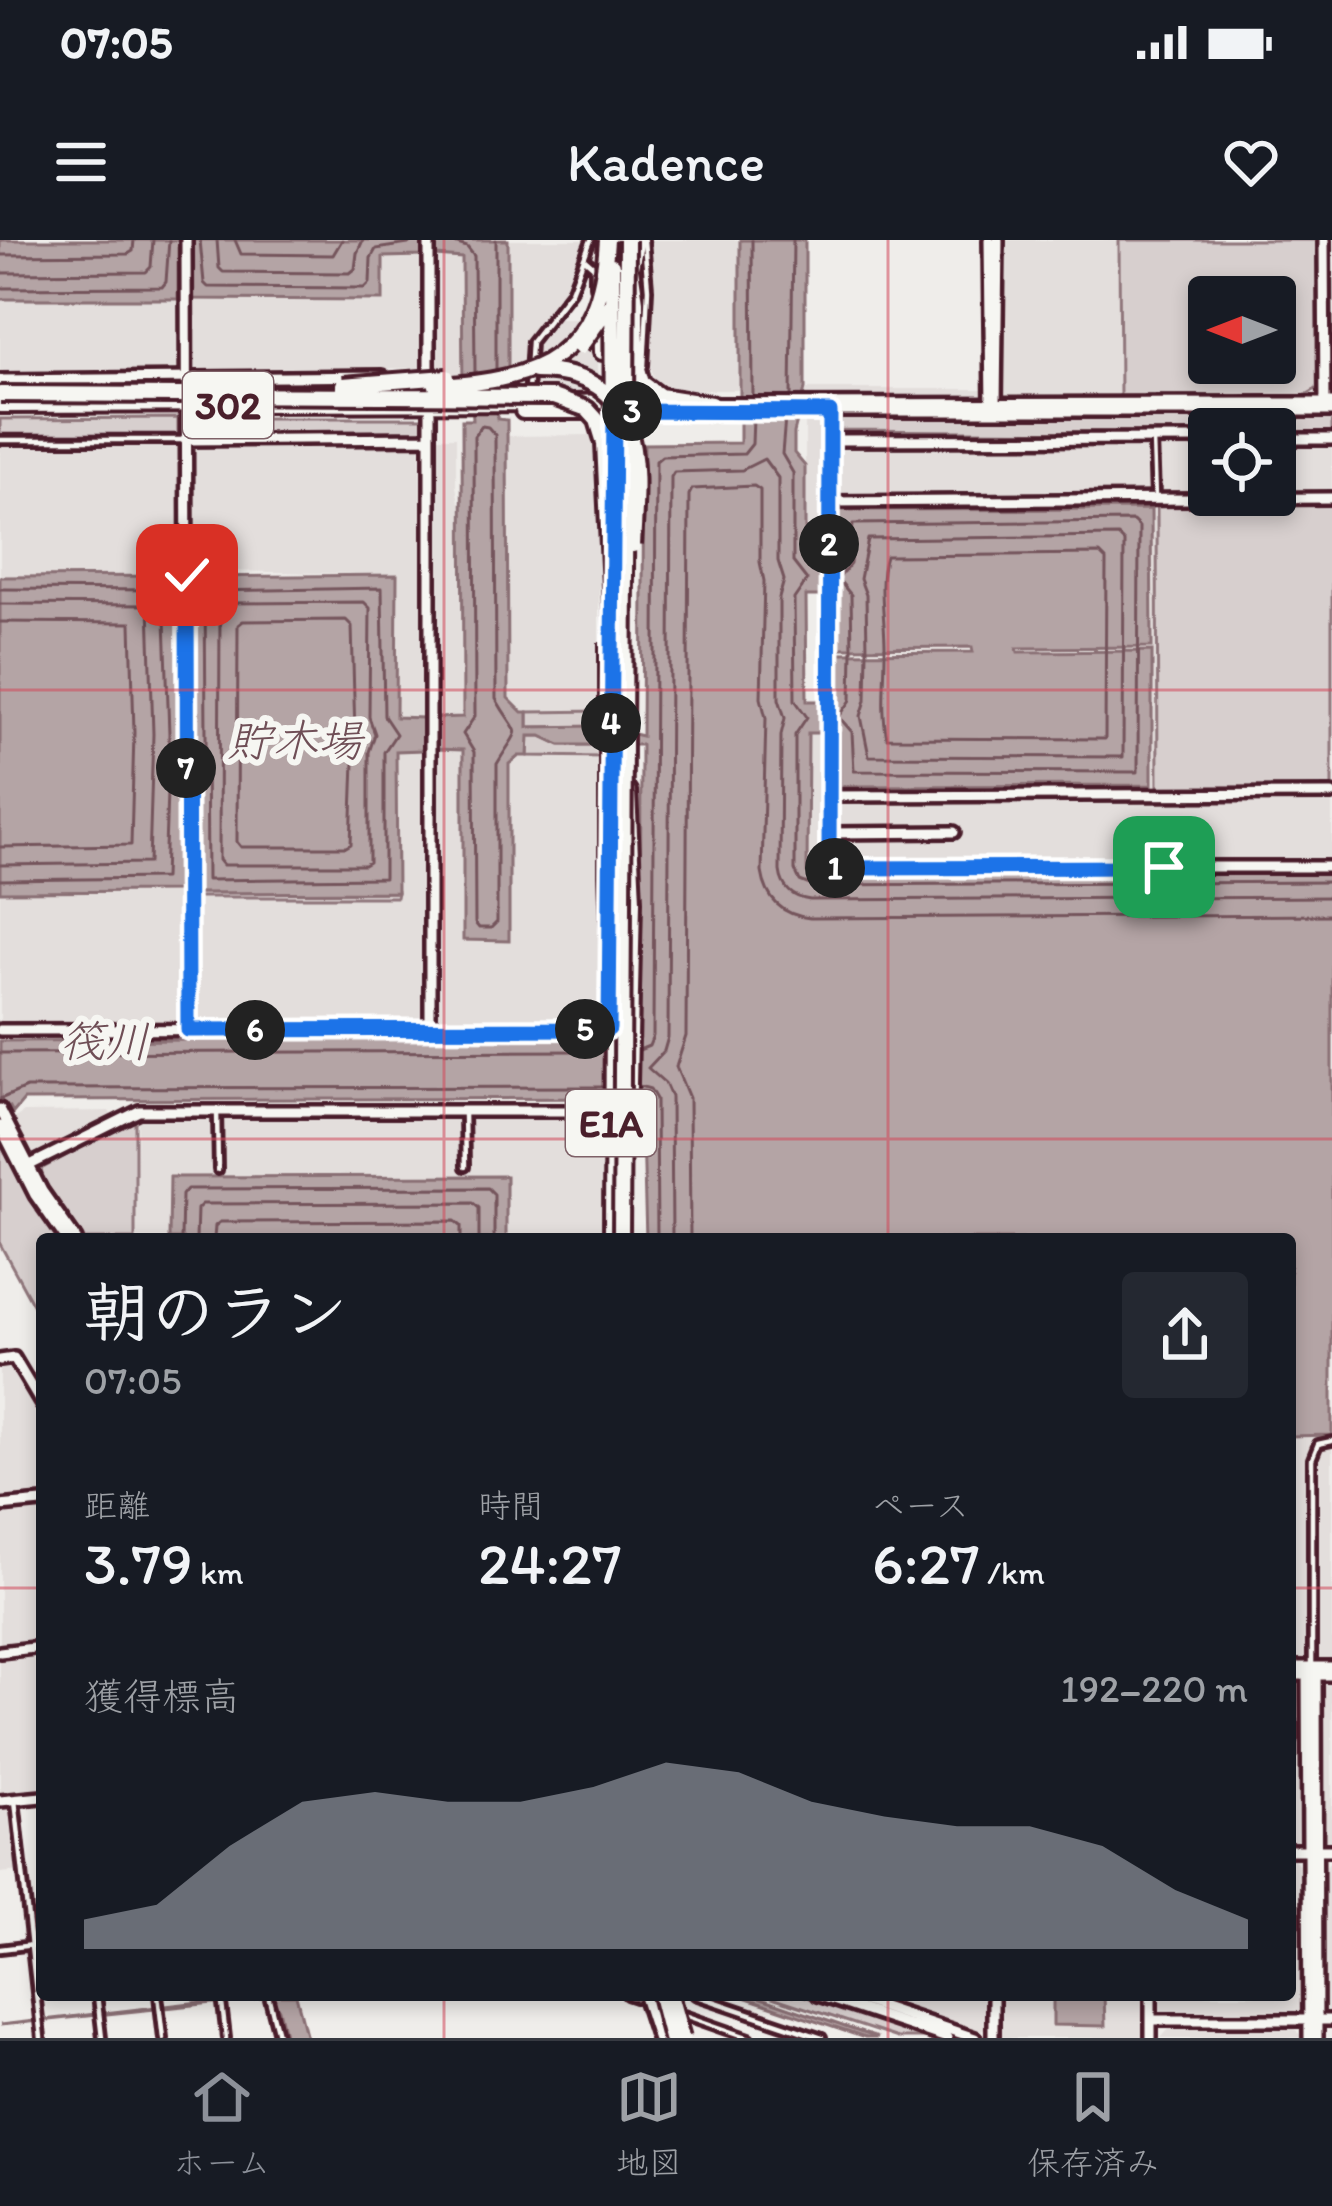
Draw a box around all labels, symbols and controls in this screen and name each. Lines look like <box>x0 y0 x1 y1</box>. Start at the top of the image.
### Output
text: 07:05 <box>60 15 172 69</box>
icon: menu <box>48 129 114 195</box>
icon: heart <box>1218 129 1284 195</box>
text: Kadence <box>567 130 765 195</box>
north arrow <box>1188 276 1296 384</box>
map controls <box>1188 276 1296 516</box>
road number: 302 <box>183 372 273 438</box>
pin: 3 <box>602 381 662 441</box>
text: 3 <box>623 391 641 430</box>
button: locate <box>1188 408 1296 516</box>
pin: 2 <box>799 514 859 574</box>
pin <box>136 524 238 626</box>
text: 2 <box>820 524 838 563</box>
icon: check <box>154 542 220 608</box>
pin: 4 <box>581 693 641 753</box>
text: 4 <box>601 703 621 742</box>
water label: 貯木場 <box>227 713 365 767</box>
pin: 7 <box>156 738 216 798</box>
text: 7 <box>178 748 194 787</box>
pin <box>1113 816 1215 918</box>
icon: arrive <box>1131 834 1197 900</box>
pin: 1 <box>805 838 865 898</box>
text: 1 <box>827 848 843 887</box>
pin: 5 <box>555 999 615 1059</box>
pin: 6 <box>225 1000 285 1060</box>
text: 5 <box>576 1009 594 1048</box>
text: 6 <box>246 1010 264 1049</box>
water label: 筏川 <box>60 1014 150 1068</box>
road number: E1A <box>566 1090 656 1156</box>
text: 朝のラン <box>84 1272 348 1352</box>
button: share <box>1122 1272 1248 1398</box>
text: 07:05 <box>84 1357 181 1404</box>
text: 距離 <box>84 1486 150 1525</box>
text: 時間 <box>478 1486 544 1525</box>
text: ペース <box>872 1486 969 1525</box>
text: 3.79 <box>84 1527 193 1599</box>
text: 24:27 <box>478 1527 622 1599</box>
text: 6:27 <box>872 1527 980 1599</box>
text: km <box>193 1553 244 1592</box>
text: /km <box>980 1553 1045 1592</box>
text: 192–220 m <box>1061 1665 1248 1712</box>
text: 獲得標高 <box>84 1673 240 1720</box>
tab: ホーム <box>173 2064 270 2184</box>
tab: 地図 <box>616 2064 682 2184</box>
tab: 保存済み <box>1027 2064 1159 2184</box>

